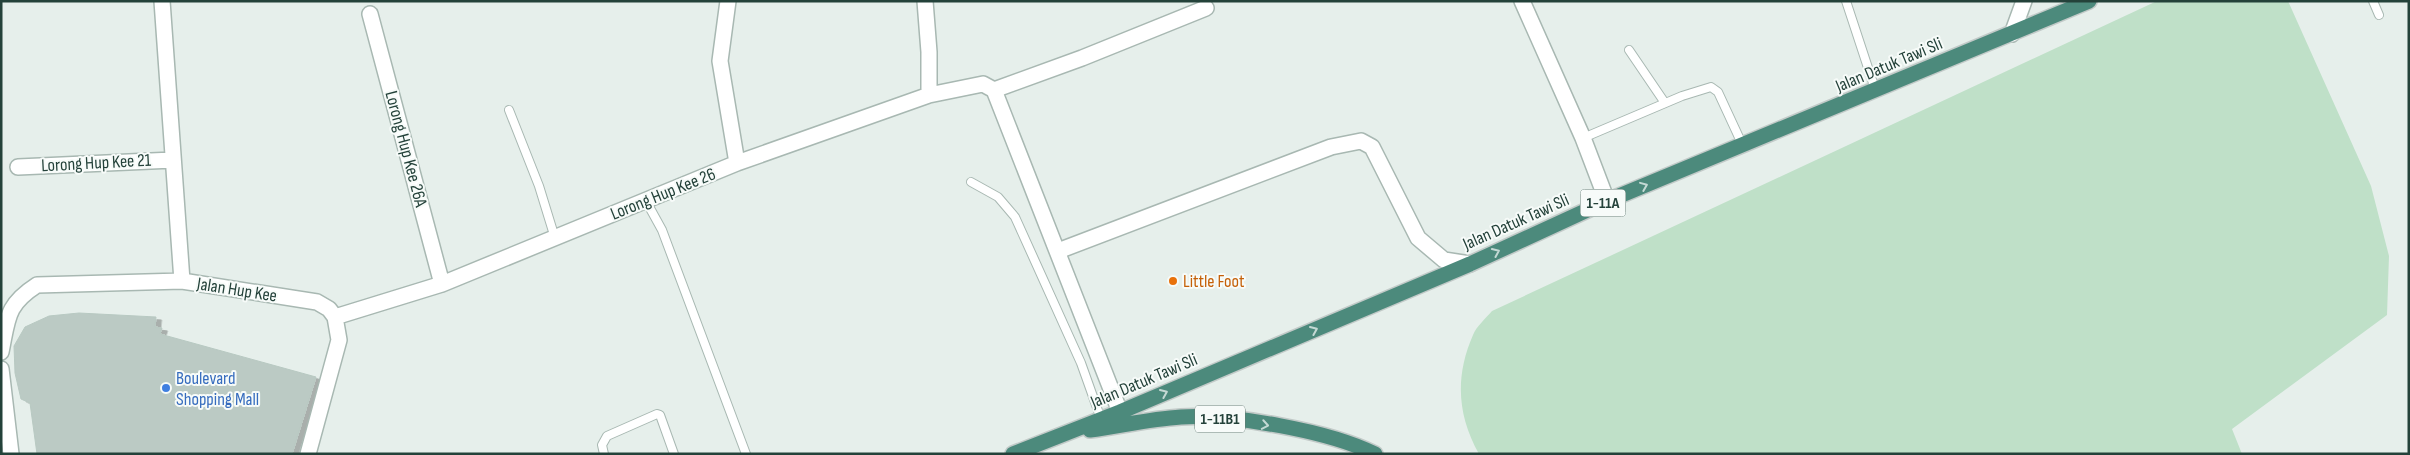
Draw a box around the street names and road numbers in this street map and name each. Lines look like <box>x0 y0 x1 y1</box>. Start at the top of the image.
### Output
street label: Jalan Datuk Tawi Sli <box>1832 33 1946 97</box>
street label: Lorong Hup Kee 26A <box>380 89 432 210</box>
street label: Lorong Hup Kee 21 <box>41 150 152 176</box>
street label: Lorong Hup Kee 26 <box>607 163 719 225</box>
street label: Jalan Datuk Tawi Sli <box>1459 189 1572 255</box>
road number: 1-11A <box>1580 190 1626 217</box>
street label: Jalan Hup Kee <box>194 273 279 307</box>
street label: Jalan Datuk Tawi Sli <box>1087 349 1201 413</box>
road number: 1-11B1 <box>1195 406 1245 432</box>

